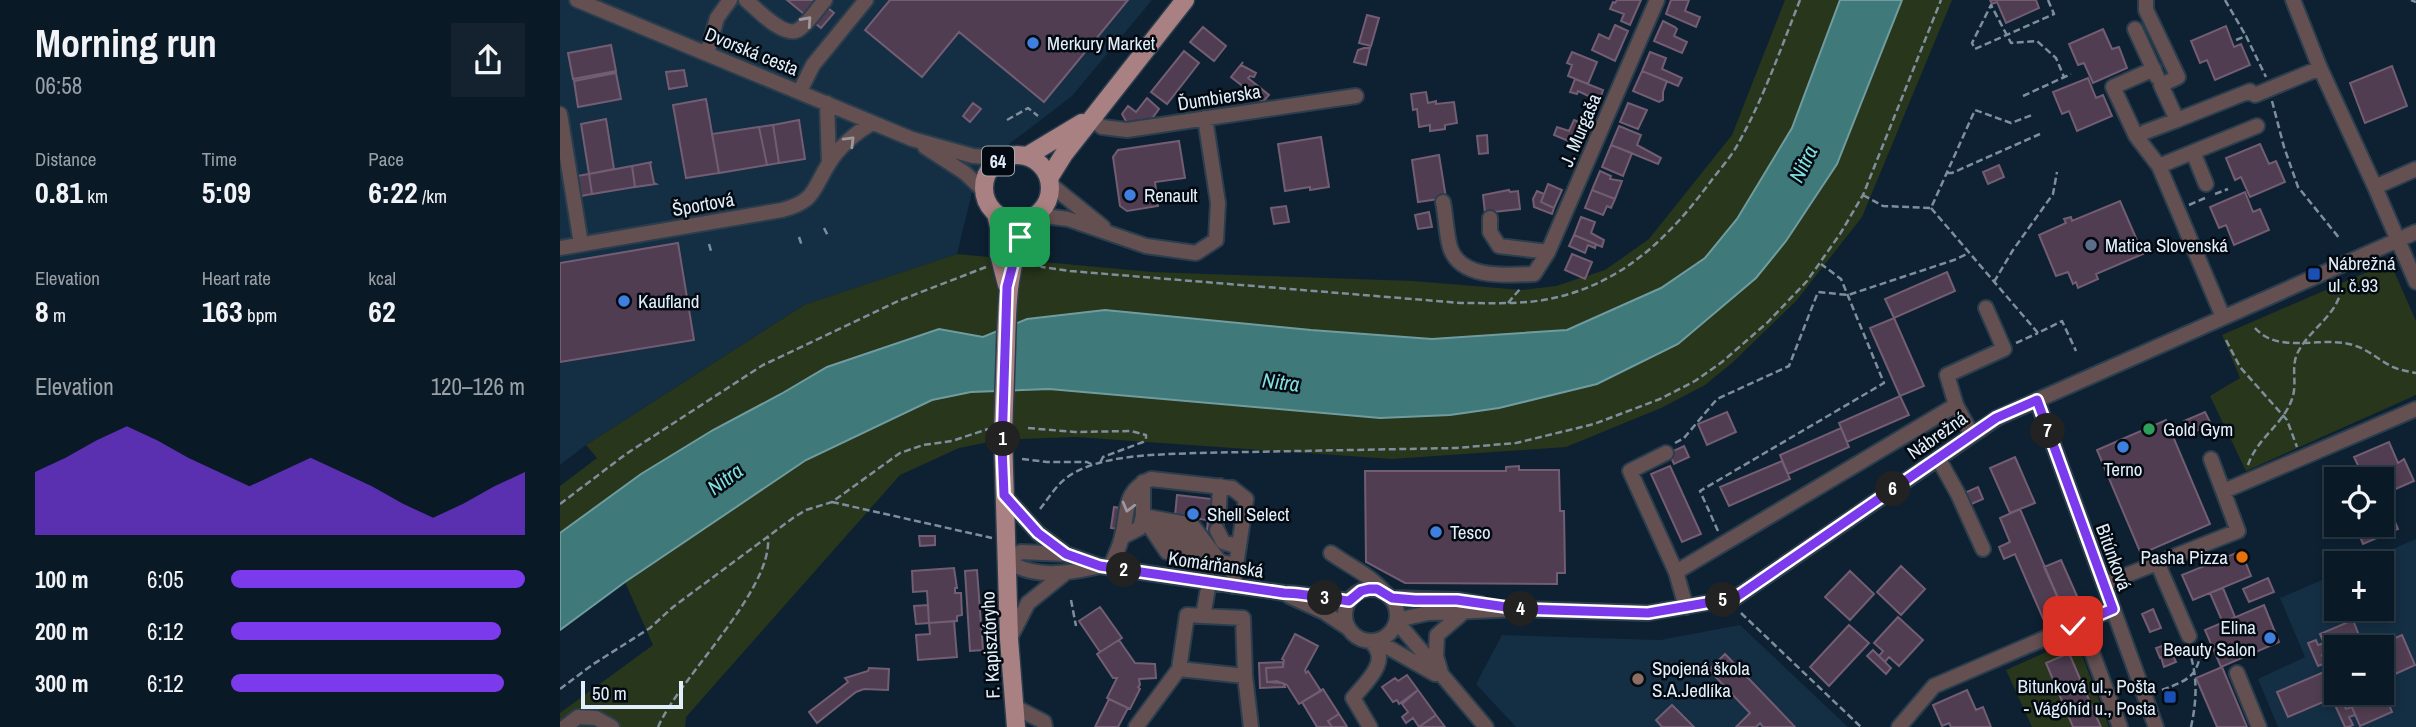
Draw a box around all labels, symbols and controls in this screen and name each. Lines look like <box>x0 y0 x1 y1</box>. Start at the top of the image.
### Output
one-way arrow <box>798 16 811 29</box>
text: Morning run <box>35 18 217 69</box>
street label: Dvorská cesta <box>701 20 803 82</box>
button: share <box>451 23 525 97</box>
place label: Merkury Market <box>1047 30 1156 56</box>
marker: Merkury Market <box>1025 35 1041 51</box>
text: 06:58 <box>35 70 82 101</box>
street label: Ďumbierska <box>1175 78 1263 116</box>
street label: J. Murgaša <box>1553 89 1607 171</box>
one-way arrow <box>841 137 854 150</box>
water label: Nitra <box>1782 141 1824 187</box>
text: Distance <box>35 146 96 172</box>
text: Time <box>202 146 237 172</box>
text: Pace <box>368 146 404 172</box>
road number: 64 <box>982 146 1014 176</box>
text: 0.81 <box>35 172 83 212</box>
text: 5:09 <box>202 172 251 212</box>
text: 6:22 <box>368 172 418 212</box>
place label: Renault <box>1144 182 1198 208</box>
text: km <box>83 183 108 209</box>
text: /km <box>418 183 447 209</box>
street label: Športová <box>670 186 736 222</box>
marker: Renault <box>1122 187 1138 203</box>
pin <box>990 207 1050 267</box>
icon: arrive <box>1001 218 1039 256</box>
place label: Matica Slovenská <box>2105 232 2228 258</box>
marker: Matica Slovenská <box>2083 237 2099 253</box>
place label: Nábrežná ul. č.93 <box>2328 250 2396 298</box>
text: Elevation <box>35 265 100 291</box>
text: Heart rate <box>202 265 271 291</box>
text: kcal <box>368 265 396 291</box>
marker: Nábrežná ul. č.93 <box>2306 266 2322 282</box>
place label: Kaufland <box>638 288 700 314</box>
text: 8 <box>35 291 49 331</box>
text: 163 <box>202 291 243 331</box>
text: 62 <box>368 291 396 331</box>
marker: Kaufland <box>616 293 632 309</box>
text: m <box>49 302 66 328</box>
text: bpm <box>243 302 277 328</box>
water label: Nitra <box>1261 365 1301 399</box>
text: Elevation <box>35 371 114 402</box>
text: 120–126 m <box>431 371 525 402</box>
street label: Nábrežná <box>1902 405 1972 465</box>
pin: 7 <box>2030 414 2066 448</box>
place label: Gold Gym <box>2163 416 2233 442</box>
text: 7 <box>2043 417 2052 443</box>
marker: Gold Gym <box>2141 421 2157 437</box>
pin: 1 <box>986 422 1020 457</box>
text: 1 <box>998 425 1007 451</box>
marker: Terno <box>2115 439 2131 455</box>
water label: Nitra <box>701 456 749 502</box>
place label: Terno <box>2104 456 2142 482</box>
map controls <box>2324 467 2394 705</box>
button: locate <box>2324 467 2394 537</box>
pin: 6 <box>1876 472 1910 506</box>
text: 6 <box>1888 475 1897 501</box>
one-way arrow <box>1122 501 1136 513</box>
place label: Shell Select <box>1207 501 1290 527</box>
marker: Shell Select <box>1185 506 1201 522</box>
place label: Tesco <box>1450 519 1491 545</box>
street label: Bitúnková <box>2090 520 2138 594</box>
marker: Tesco <box>1428 524 1444 540</box>
street label: Komárňanská <box>1167 544 1266 584</box>
place label: Pasha Pizza <box>2141 544 2228 570</box>
marker: Pasha Pizza <box>2234 549 2250 565</box>
button: + <box>2324 551 2394 621</box>
pin: 2 <box>1106 552 1142 588</box>
text: 2 <box>1119 556 1128 582</box>
text: 100 m <box>35 564 88 595</box>
text: 6:05 <box>147 564 184 595</box>
pin: 3 <box>1308 580 1342 616</box>
pin: 5 <box>1706 582 1740 618</box>
text: 3 <box>1320 584 1329 610</box>
text: 5 <box>1718 586 1727 612</box>
street label: F. Kapisztóryho <box>974 591 1006 699</box>
pin: 4 <box>1504 592 1538 626</box>
text: 4 <box>1516 595 1525 621</box>
pin <box>2043 596 2103 656</box>
icon: check <box>2054 607 2092 645</box>
place label: Elina Beauty Salon <box>2163 614 2256 662</box>
text: 200 m <box>35 616 88 647</box>
text: 6:12 <box>147 616 184 647</box>
marker: Elina Beauty Salon <box>2262 630 2278 646</box>
button: − <box>2324 635 2394 705</box>
place label: Spojená škola S.A.Jedlíka <box>1652 655 1750 703</box>
text: 300 m <box>35 668 88 699</box>
text: 6:12 <box>147 668 184 699</box>
marker: Spojená škola S.A.Jedlíka <box>1630 671 1646 687</box>
place label: Bitunková ul., Pošta - Vágóhíd u., Posta <box>2017 673 2156 721</box>
scale bar <box>581 678 682 710</box>
text: 50 m <box>592 680 627 706</box>
marker: Bitunková ul., Pošta - Vágóhíd u., Posta <box>2162 689 2178 705</box>

